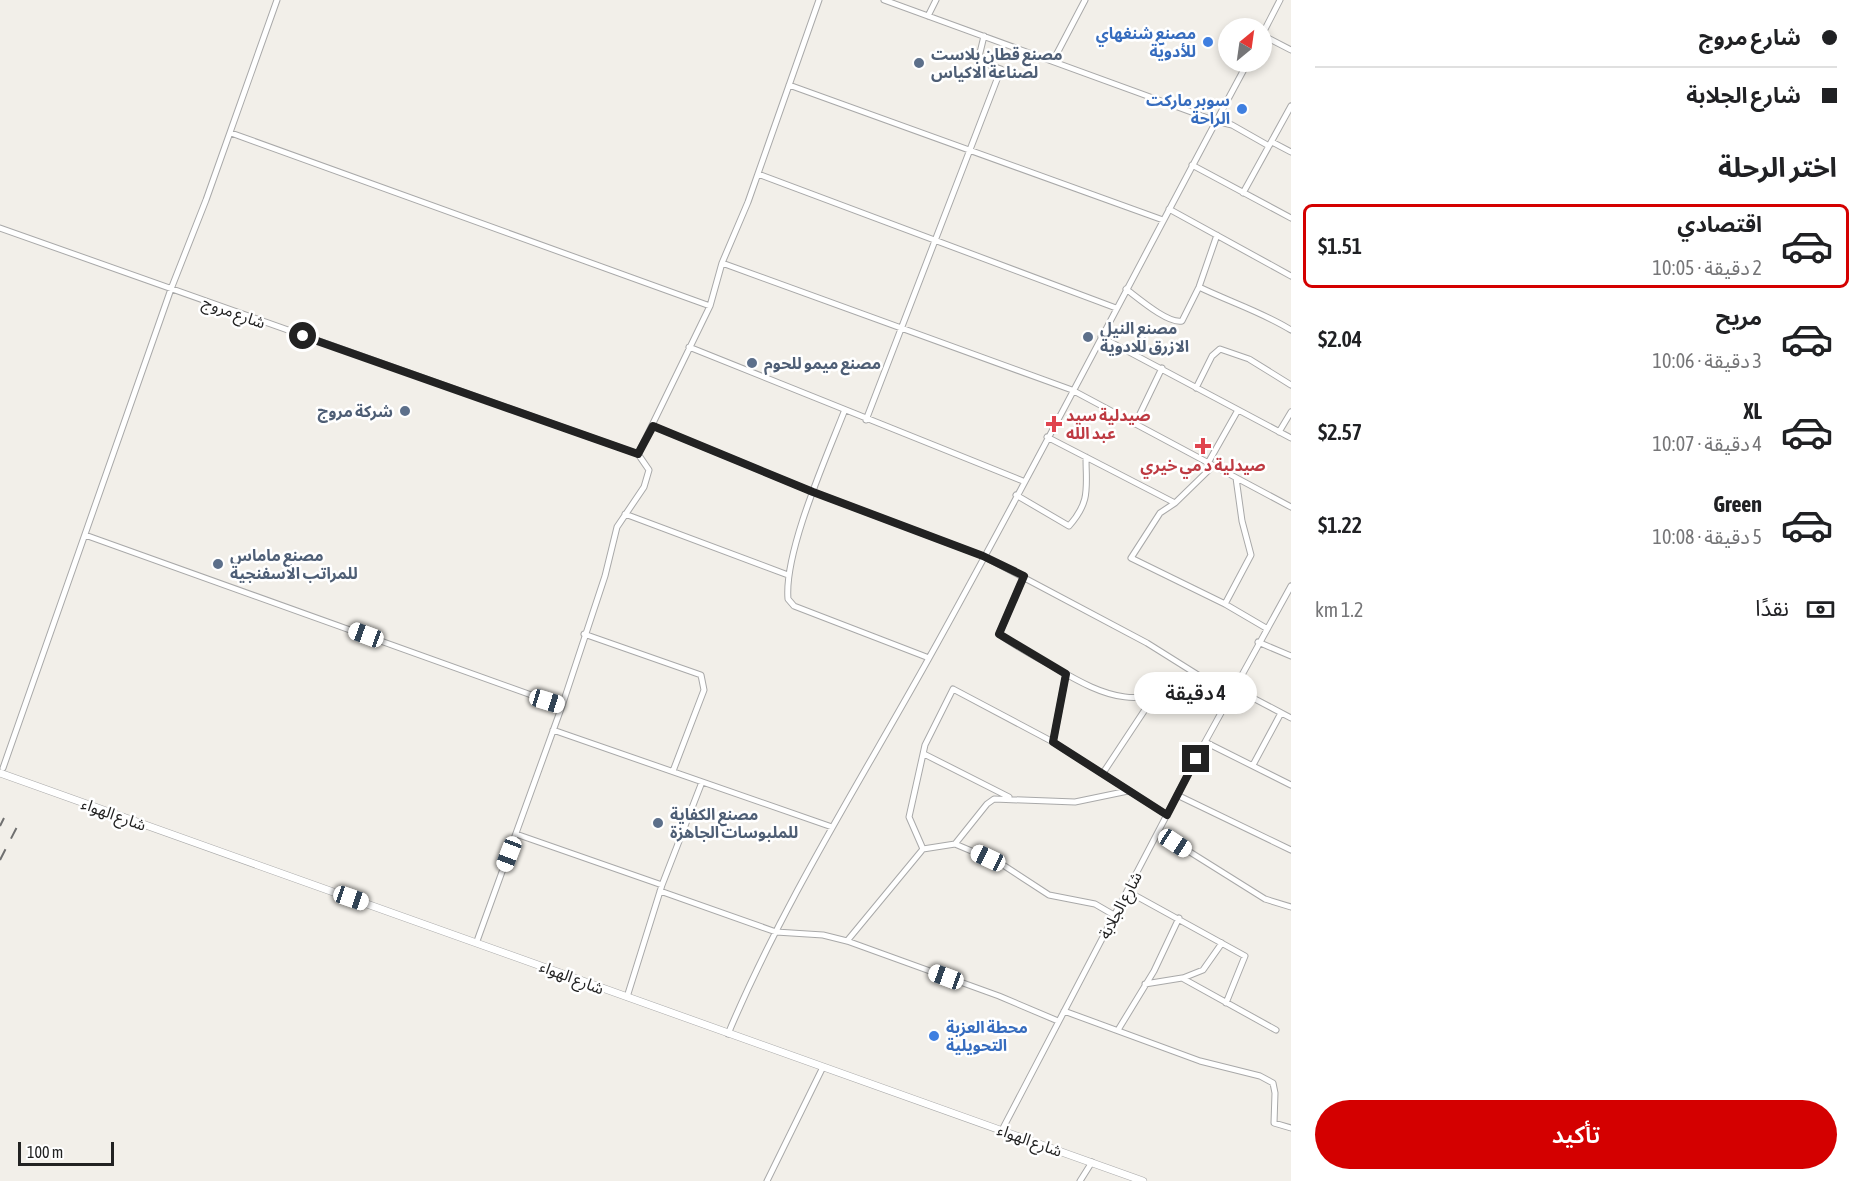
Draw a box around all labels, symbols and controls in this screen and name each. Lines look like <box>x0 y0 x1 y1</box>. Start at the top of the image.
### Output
north arrow <box>1218 18 1272 72</box>
map controls <box>1218 18 1272 72</box>
place label: مصنع شنغهاي للأدوية <box>1096 24 1196 61</box>
text: شارع مروج <box>1699 24 1801 50</box>
marker: مصنع شنغهاي للأدوية <box>1201 35 1215 49</box>
place label: مصنع قطان بلاست لصناعة الاكياس <box>931 45 1063 82</box>
marker: مصنع قطان بلاست لصناعة الاكياس <box>912 56 926 70</box>
text: شارع الجلابة <box>1686 82 1801 108</box>
place label: سوبر ماركت الراحة <box>1146 91 1230 128</box>
marker: سوبر ماركت الراحة <box>1235 102 1249 116</box>
text: اختر الرحلة <box>1718 152 1837 183</box>
text: اقتصادي <box>1677 211 1762 237</box>
icon: car <box>1780 219 1834 273</box>
text: $1.51 <box>1318 233 1362 259</box>
text: 2 دقيقة · 10:05 <box>1653 256 1762 279</box>
street label: شارع مروج <box>199 292 268 335</box>
text: مريح <box>1716 304 1762 330</box>
icon: car <box>1780 312 1834 366</box>
place label: مصنع النيل الازرق للادوية <box>1100 319 1189 356</box>
route start <box>289 322 316 349</box>
text: $2.04 <box>1318 326 1362 352</box>
marker: مصنع النيل الازرق للادوية <box>1081 330 1095 344</box>
text: 3 دقيقة · 10:06 <box>1653 349 1762 372</box>
place label: مصنع ميمو للحوم <box>764 354 881 376</box>
marker: مصنع ميمو للحوم <box>745 356 759 370</box>
text: XL <box>1744 398 1762 424</box>
place label: شركة مروج <box>317 402 393 423</box>
marker: شركة مروج <box>398 404 412 418</box>
icon: car <box>1780 405 1834 459</box>
place label: صيدلية سيد عبد الله <box>1066 406 1151 443</box>
marker: صيدلية سيد عبد الله <box>1047 417 1061 431</box>
text: $2.57 <box>1318 419 1362 445</box>
text: 4 دقيقة · 10:07 <box>1653 432 1762 455</box>
marker: صيدلية د مي خيري <box>1196 439 1210 453</box>
place label: صيدلية د مي خيري <box>1140 456 1266 479</box>
text: Green <box>1713 491 1762 517</box>
icon: car <box>1780 498 1834 552</box>
text: $1.22 <box>1318 512 1362 538</box>
text: 5 دقيقة · 10:08 <box>1653 525 1762 548</box>
place label: مصنع ماماس للمراتب الاسفنجية <box>230 546 358 583</box>
marker: مصنع ماماس للمراتب الاسفنجية <box>211 557 225 571</box>
icon: cash <box>1804 593 1837 626</box>
text: نقدًا <box>1755 595 1789 621</box>
text: 1.2 km <box>1315 598 1363 621</box>
car <box>346 620 386 650</box>
callout: 4 دقيقة <box>1134 672 1258 714</box>
text: 4 دقيقة <box>1165 681 1226 704</box>
car <box>527 687 567 715</box>
route end <box>1182 745 1209 772</box>
street label: شارع الهواء <box>78 794 149 838</box>
place label: مصنع الكفاية للملبوسات الجاهزة <box>670 805 798 842</box>
marker: مصنع الكفاية للملبوسات الجاهزة <box>651 816 665 830</box>
car <box>1155 826 1195 860</box>
car <box>494 834 524 874</box>
car <box>968 842 1008 874</box>
street label: شارع الجلابة <box>1095 868 1149 943</box>
car <box>331 884 371 912</box>
street label: شارع الهواء <box>536 957 607 1001</box>
car <box>926 962 966 992</box>
place label: محطة العزبة التحويلية <box>946 1018 1028 1055</box>
marker: محطة العزبة التحويلية <box>927 1029 941 1043</box>
button: تأكيد <box>1315 1100 1837 1169</box>
street label: شارع الهواء <box>994 1120 1065 1164</box>
scale bar <box>18 1139 114 1166</box>
text: 100 m <box>27 1143 63 1161</box>

